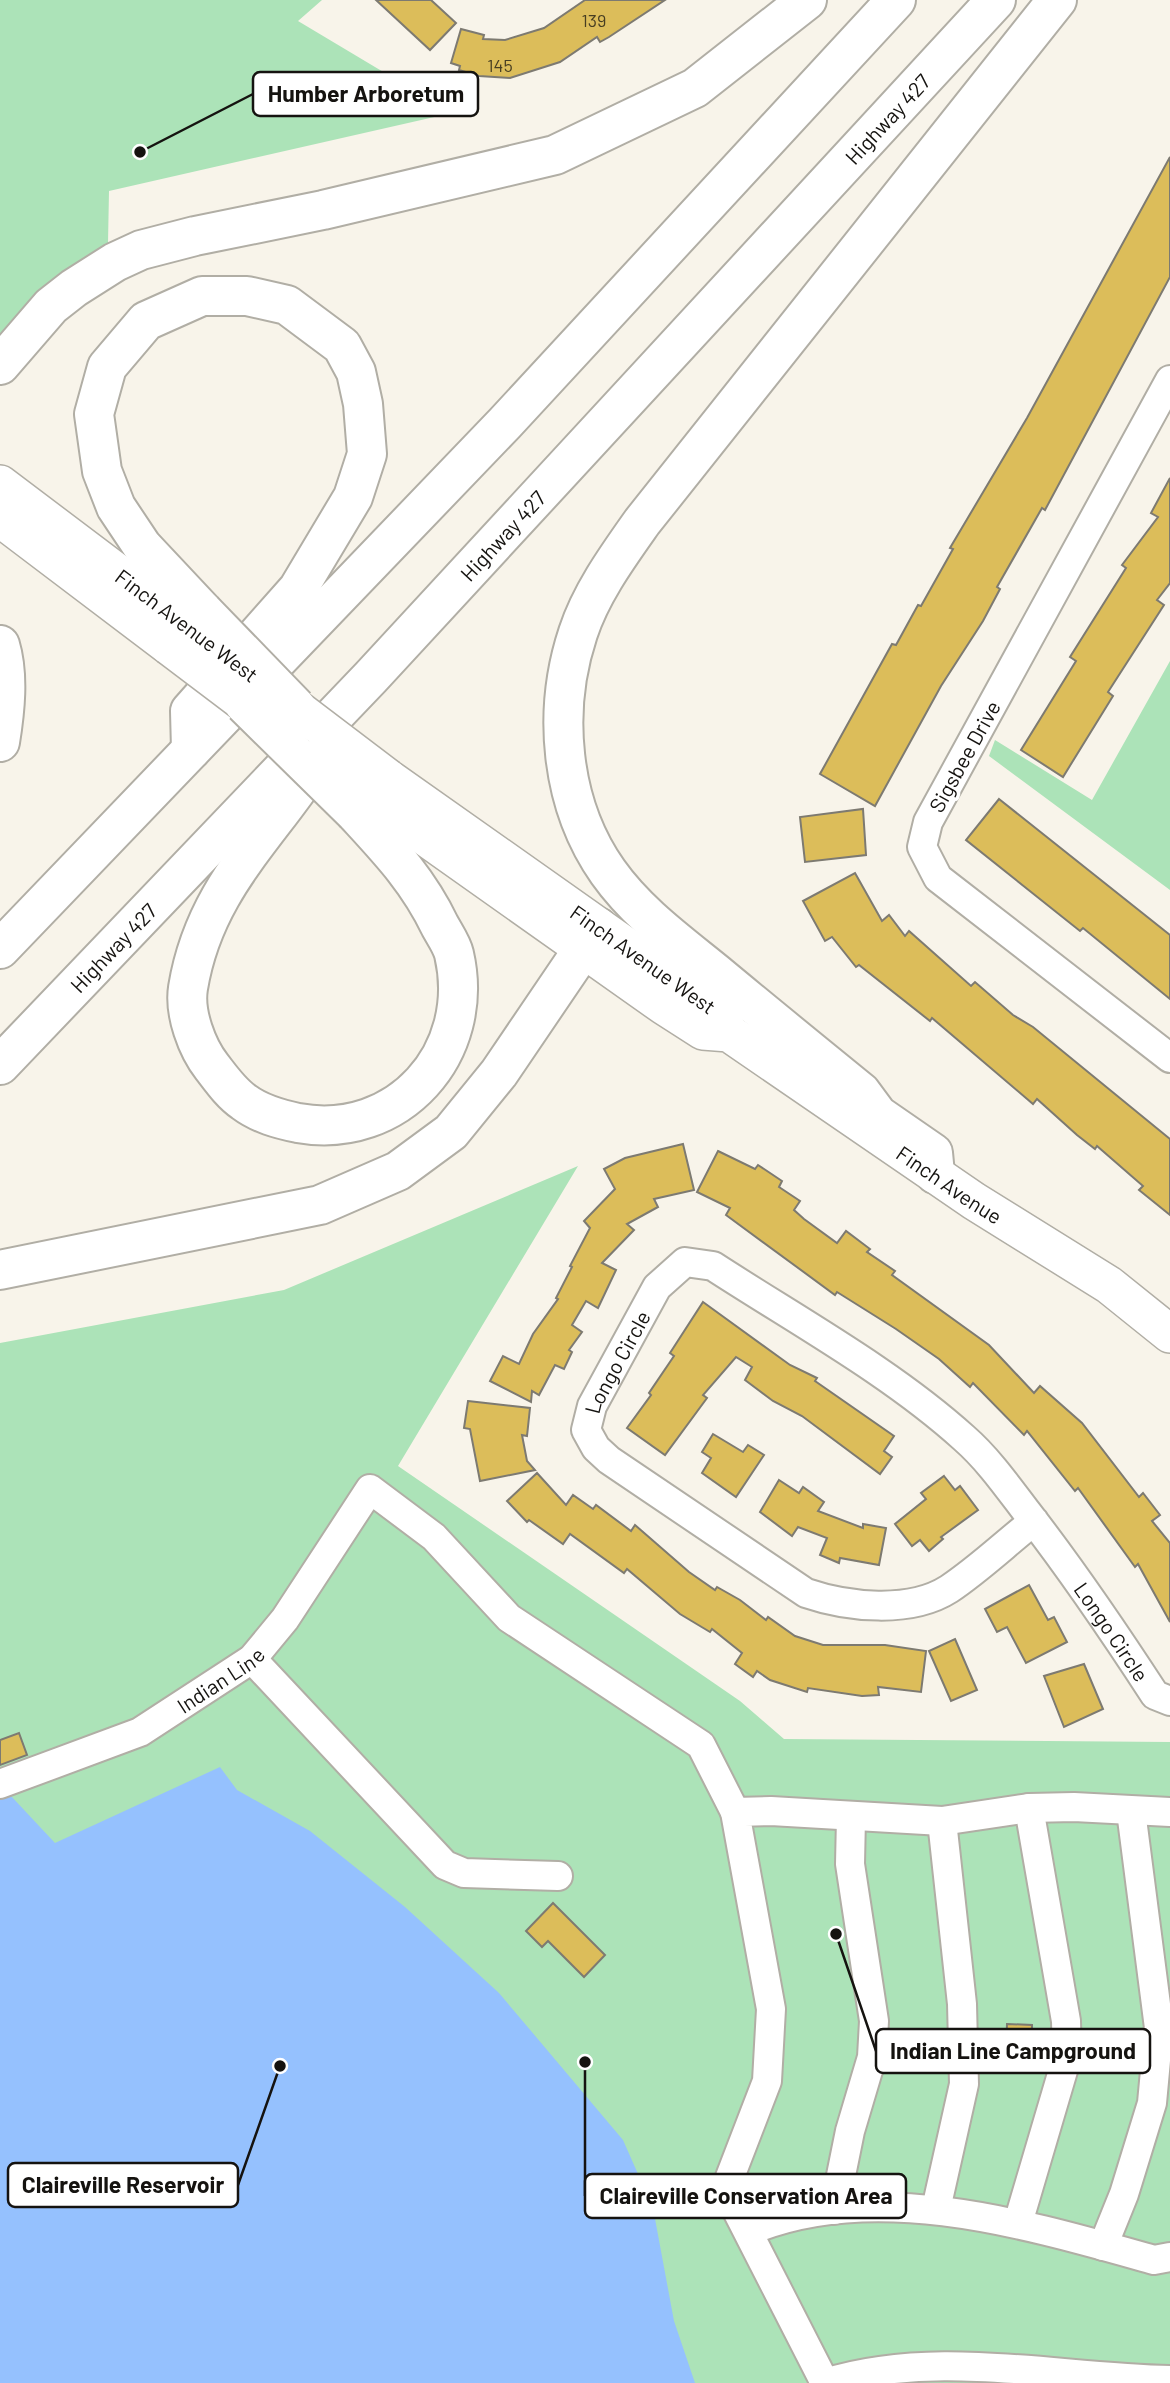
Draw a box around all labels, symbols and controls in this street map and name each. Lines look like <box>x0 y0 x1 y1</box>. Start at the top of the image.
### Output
house number: 139 <box>582 9 606 31</box>
house number: 145 <box>487 54 513 76</box>
street label: Highway 427 <box>839 68 934 169</box>
callout: Humber Arboretum <box>253 72 478 116</box>
text: Humber Arboretum <box>268 79 464 107</box>
street label: Highway 427 <box>454 485 550 585</box>
street label: Finch Avenue West <box>111 563 263 687</box>
street label: Sigsbee Drive <box>923 696 1005 816</box>
street label: Highway 427 <box>64 897 161 997</box>
street label: Finch Avenue West <box>566 899 721 1018</box>
street label: Finch Avenue <box>892 1140 1007 1228</box>
street label: Longo Circle <box>578 1306 654 1416</box>
street label: Longo Circle <box>1070 1577 1155 1685</box>
street label: Indian Line <box>172 1642 269 1717</box>
callout: Indian Line Campground <box>876 2029 1150 2073</box>
text: Indian Line Campground <box>890 2036 1136 2064</box>
callout: Claireville Reservoir <box>8 2163 238 2207</box>
text: Claireville Reservoir <box>22 2170 224 2198</box>
callout: Claireville Conservation Area <box>585 2174 906 2218</box>
text: Claireville Conservation Area <box>599 2181 893 2209</box>

